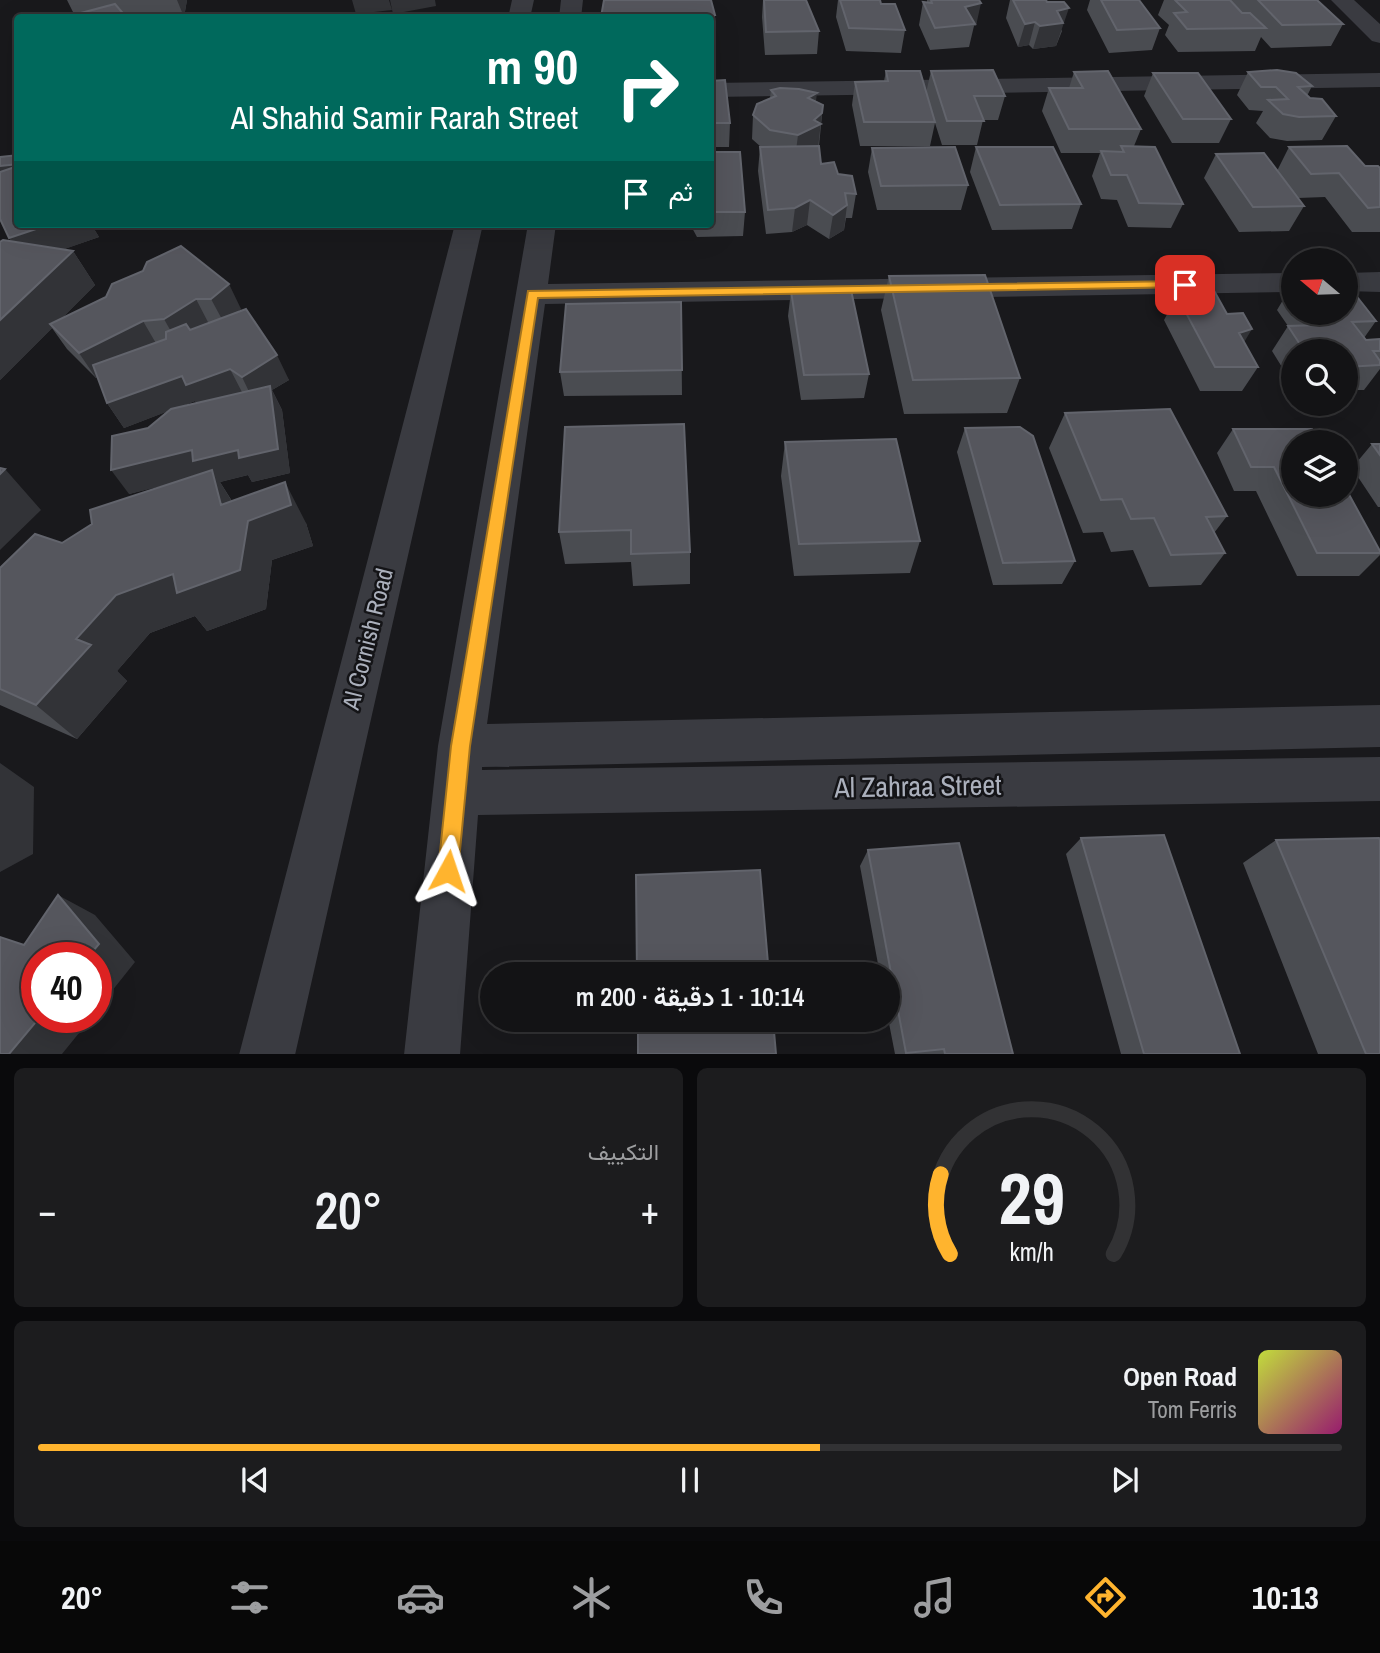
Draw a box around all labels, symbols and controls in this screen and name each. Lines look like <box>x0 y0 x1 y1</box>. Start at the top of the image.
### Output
text: 90 m <box>486 33 578 99</box>
icon: right <box>602 42 693 133</box>
text: Al Shahid Samir Rarah Street <box>231 96 578 139</box>
text: ثم <box>669 174 693 209</box>
icon: arrive <box>617 175 655 213</box>
north arrow <box>1281 248 1358 326</box>
map controls <box>1281 248 1358 507</box>
pin <box>1155 255 1215 315</box>
icon: arrive <box>1166 266 1204 304</box>
button: search <box>1281 339 1358 416</box>
button: layers <box>1281 430 1358 507</box>
street label: Al Cornish Road <box>334 565 400 714</box>
street label: Al Zahraa Street <box>833 766 1002 806</box>
position arrow <box>411 834 485 908</box>
speed limit sign: 40 <box>21 942 112 1033</box>
text: 10:14 · 1 دقيقة · 200 m <box>576 979 804 1014</box>
text: التكييف <box>588 1136 659 1167</box>
text: 29 <box>998 1149 1065 1247</box>
text: 20° <box>314 1175 383 1245</box>
text: − <box>38 1185 56 1236</box>
text: + <box>641 1185 659 1236</box>
text: km/h <box>1009 1234 1054 1268</box>
text: Open Road <box>1123 1359 1237 1394</box>
text: Tom Ferris <box>1148 1394 1237 1425</box>
icon: previous <box>236 1461 274 1499</box>
icon: pause <box>671 1461 709 1499</box>
icon: next <box>1106 1461 1144 1499</box>
icon: filters <box>225 1573 274 1622</box>
icon: car <box>396 1573 445 1622</box>
icon: climate <box>567 1573 616 1622</box>
icon: phone <box>739 1573 788 1622</box>
icon: music <box>910 1573 959 1622</box>
icon: directions <box>1081 1573 1130 1622</box>
text: 20° <box>61 1576 103 1619</box>
text: 10:13 <box>1252 1576 1319 1619</box>

